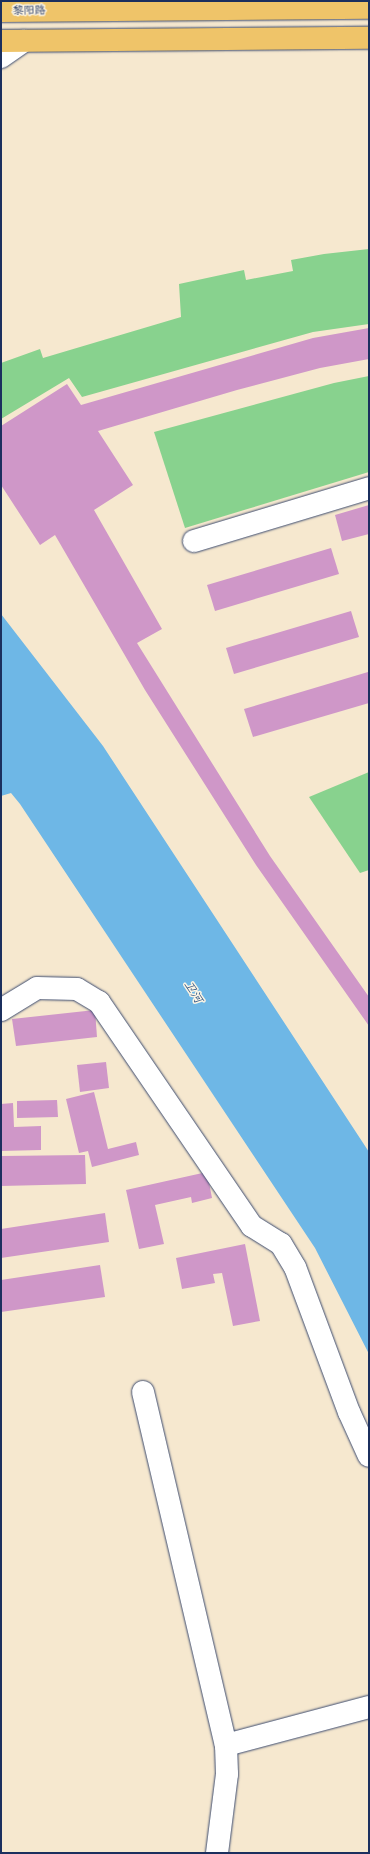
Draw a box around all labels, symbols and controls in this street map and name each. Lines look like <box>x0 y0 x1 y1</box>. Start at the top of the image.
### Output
street label: 黎阳路 <box>12 4 46 18</box>
water label: 卫河 <box>181 978 205 1006</box>

